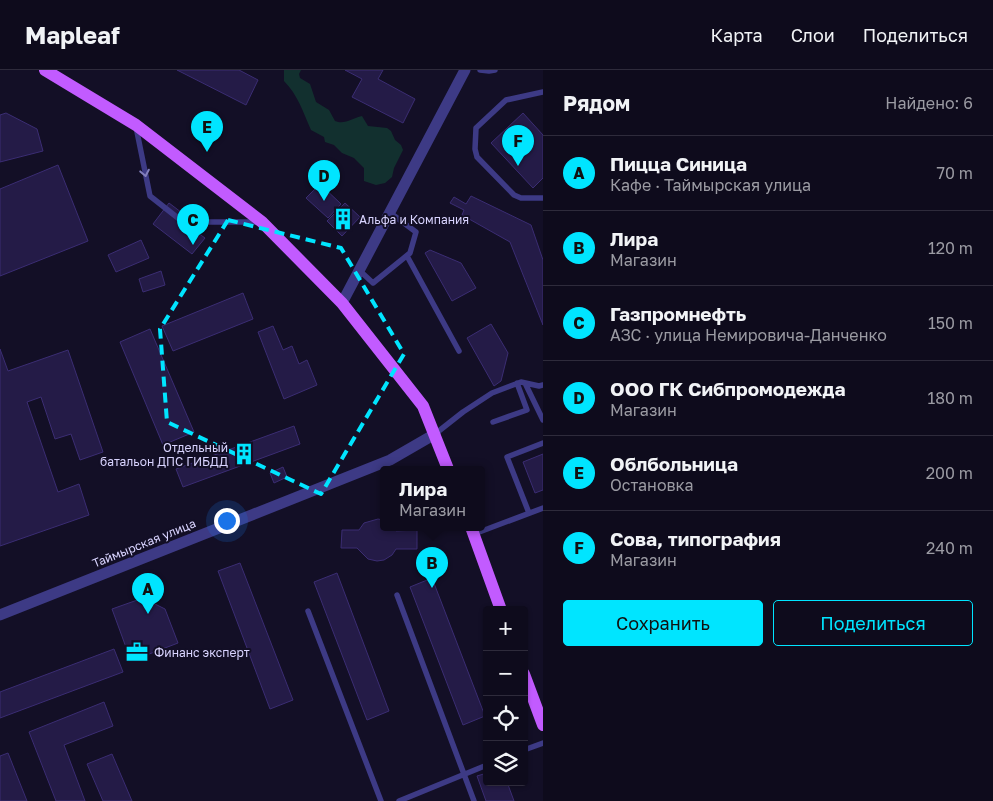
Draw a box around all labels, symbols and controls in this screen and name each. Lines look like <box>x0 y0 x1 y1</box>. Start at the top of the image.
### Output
text: Mapleaf <box>25 20 120 49</box>
text: Карта <box>711 24 763 46</box>
text: Слои <box>791 24 835 46</box>
text: Поделиться <box>863 24 968 46</box>
text: Рядом <box>563 90 630 116</box>
text: Найдено: 6 <box>885 93 973 113</box>
pin: E <box>191 111 223 152</box>
pin: F <box>502 125 534 166</box>
text: Пицца Синица <box>610 152 747 175</box>
pin: D <box>308 160 340 201</box>
text: A <box>573 163 585 183</box>
text: 70 m <box>936 163 973 183</box>
one-way arrow <box>140 169 150 178</box>
text: Кафе · Таймырская улица <box>610 175 811 195</box>
pin: C <box>177 204 209 245</box>
building icon: Альфа и Компания <box>330 206 356 232</box>
place label: Альфа и Компания <box>359 212 469 227</box>
text: Лира <box>610 227 658 250</box>
text: B <box>573 238 585 258</box>
text: 120 m <box>928 238 973 258</box>
text: Магазин <box>610 250 677 270</box>
text: Газпромнефть <box>610 302 746 325</box>
text: C <box>573 313 585 333</box>
text: 150 m <box>928 313 973 333</box>
text: АЗС · улица Немировича-Данченко <box>610 325 887 345</box>
text: ООО ГК Сибпромодежда <box>610 377 845 400</box>
text: D <box>573 388 585 408</box>
text: 180 m <box>927 388 973 408</box>
text: Магазин <box>610 400 677 420</box>
place label: Отдельный батальон ДПС ГИБДД <box>100 440 228 469</box>
building icon: Отдельный батальон ДПС ГИБДД <box>231 441 257 467</box>
text: Облбольница <box>610 452 738 475</box>
text: E <box>574 463 584 483</box>
text: 200 m <box>926 463 973 483</box>
popup <box>380 466 485 531</box>
text: Остановка <box>610 475 694 495</box>
text: Лира <box>399 477 447 500</box>
text: Магазин <box>399 500 466 520</box>
your location <box>214 508 240 534</box>
street label: Таймырская улица <box>90 515 198 571</box>
text: Сова, типография <box>610 527 781 550</box>
text: F <box>574 538 584 558</box>
text: 240 m <box>926 538 973 558</box>
pin: B <box>416 547 448 588</box>
text: Магазин <box>610 550 677 570</box>
pin: A <box>132 573 164 614</box>
button: Сохранить <box>563 600 763 646</box>
button: Поделиться <box>773 600 973 646</box>
map controls <box>483 606 528 786</box>
button: + <box>483 606 528 651</box>
office icon: Финанс эксперт <box>124 639 150 665</box>
place label: Финанс эксперт <box>154 645 250 660</box>
button: − <box>483 651 528 696</box>
button: locate <box>483 696 528 741</box>
button: layers <box>483 741 528 786</box>

